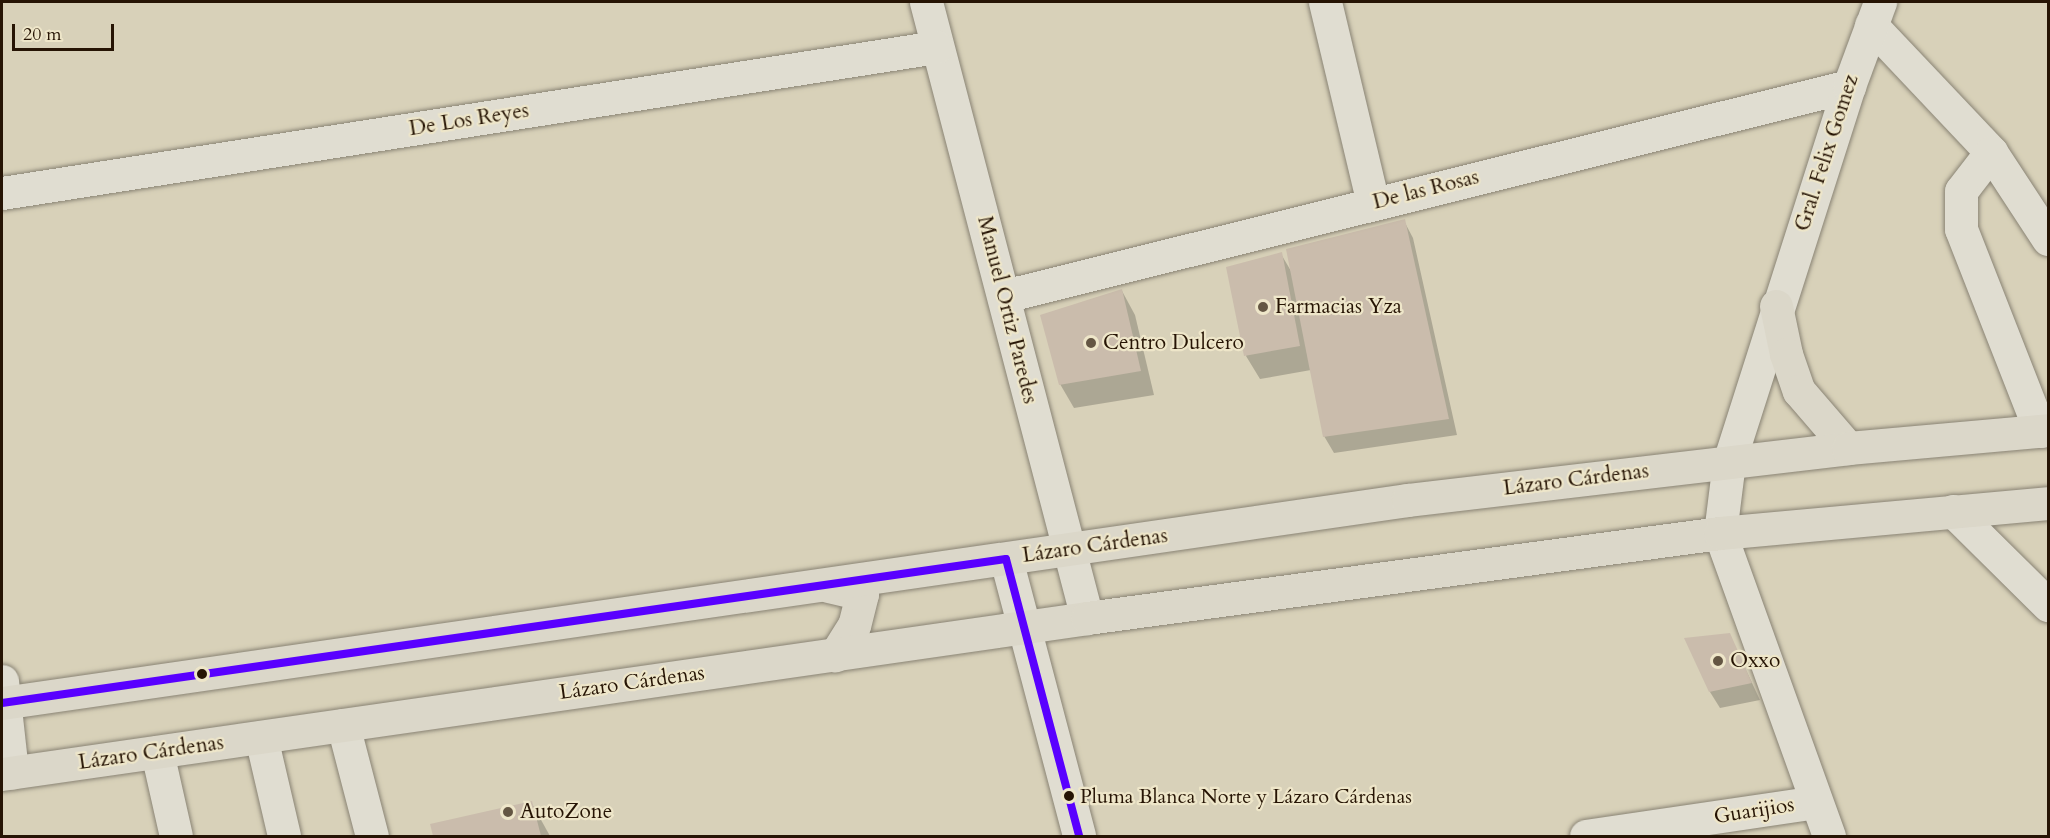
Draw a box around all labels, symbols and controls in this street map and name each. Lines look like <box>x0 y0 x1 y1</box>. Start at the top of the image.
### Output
scale bar <box>15 12 117 50</box>
text: 20 m <box>23 22 62 47</box>
street label: Gral. Felix Gomez <box>1790 72 1864 234</box>
street label: De Los Reyes <box>407 98 531 142</box>
street label: De las Rosas <box>1370 165 1482 215</box>
street label: Manuel Ortiz Paredes <box>971 213 1043 407</box>
place label: Farmacias Yza <box>1275 294 1402 320</box>
marker: Farmacias Yza <box>1256 300 1270 314</box>
place label: Centro Dulcero <box>1103 330 1244 356</box>
marker: Centro Dulcero <box>1084 336 1098 350</box>
street label: Lázaro Cárdenas <box>1502 459 1650 501</box>
street label: Lázaro Cárdenas <box>1021 523 1169 569</box>
place label: Oxxo <box>1730 648 1780 674</box>
marker: Oxxo <box>1711 654 1725 668</box>
street label: Lázaro Cárdenas <box>558 660 706 706</box>
unlabelled marker <box>196 668 208 680</box>
street label: Lázaro Cárdenas <box>77 730 225 776</box>
place label: Pluma Blanca Norte y Lázaro Cárdenas <box>1080 784 1412 808</box>
marker: Pluma Blanca Norte y Lázaro Cárdenas <box>1063 790 1075 802</box>
street label: Guarijios <box>1712 792 1796 830</box>
place label: AutoZone <box>520 799 612 825</box>
marker: AutoZone <box>501 805 515 819</box>

